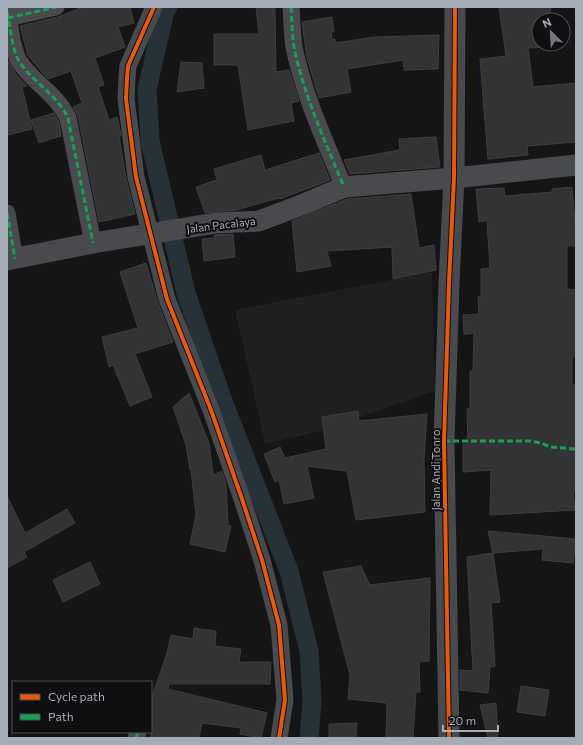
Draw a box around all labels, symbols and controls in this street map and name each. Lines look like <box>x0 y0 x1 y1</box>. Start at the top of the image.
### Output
north arrow <box>531 12 571 52</box>
text: N <box>540 15 553 30</box>
street label: Jalan Pacalaya <box>186 214 256 236</box>
street label: Jalan Andi Tonro <box>429 429 443 510</box>
legend <box>12 681 152 733</box>
text: Cycle path <box>48 689 105 703</box>
scale bar <box>443 707 498 733</box>
text: Path <box>48 709 74 723</box>
text: 20 m <box>449 713 476 727</box>

